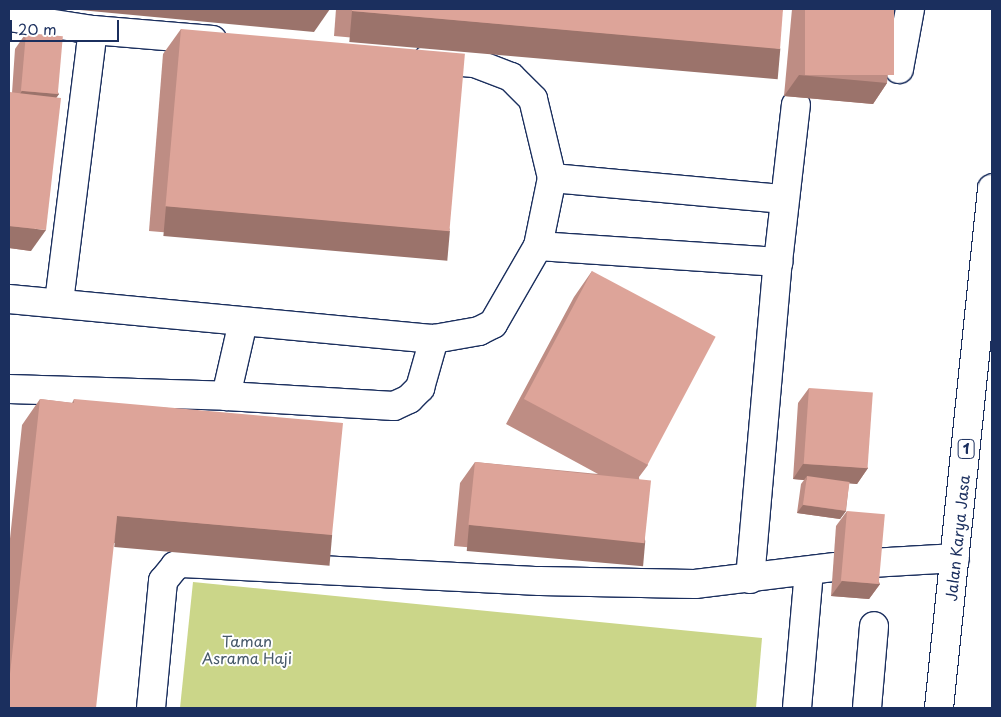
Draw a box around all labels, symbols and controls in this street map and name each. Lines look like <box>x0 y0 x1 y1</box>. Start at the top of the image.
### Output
scale bar <box>12 10 121 42</box>
text: 20 m <box>18 17 57 40</box>
road number: 1 <box>957 438 975 460</box>
street label: Jalan Karya Jasa <box>941 473 973 603</box>
park label: Taman Asrama Haji <box>201 631 293 666</box>

